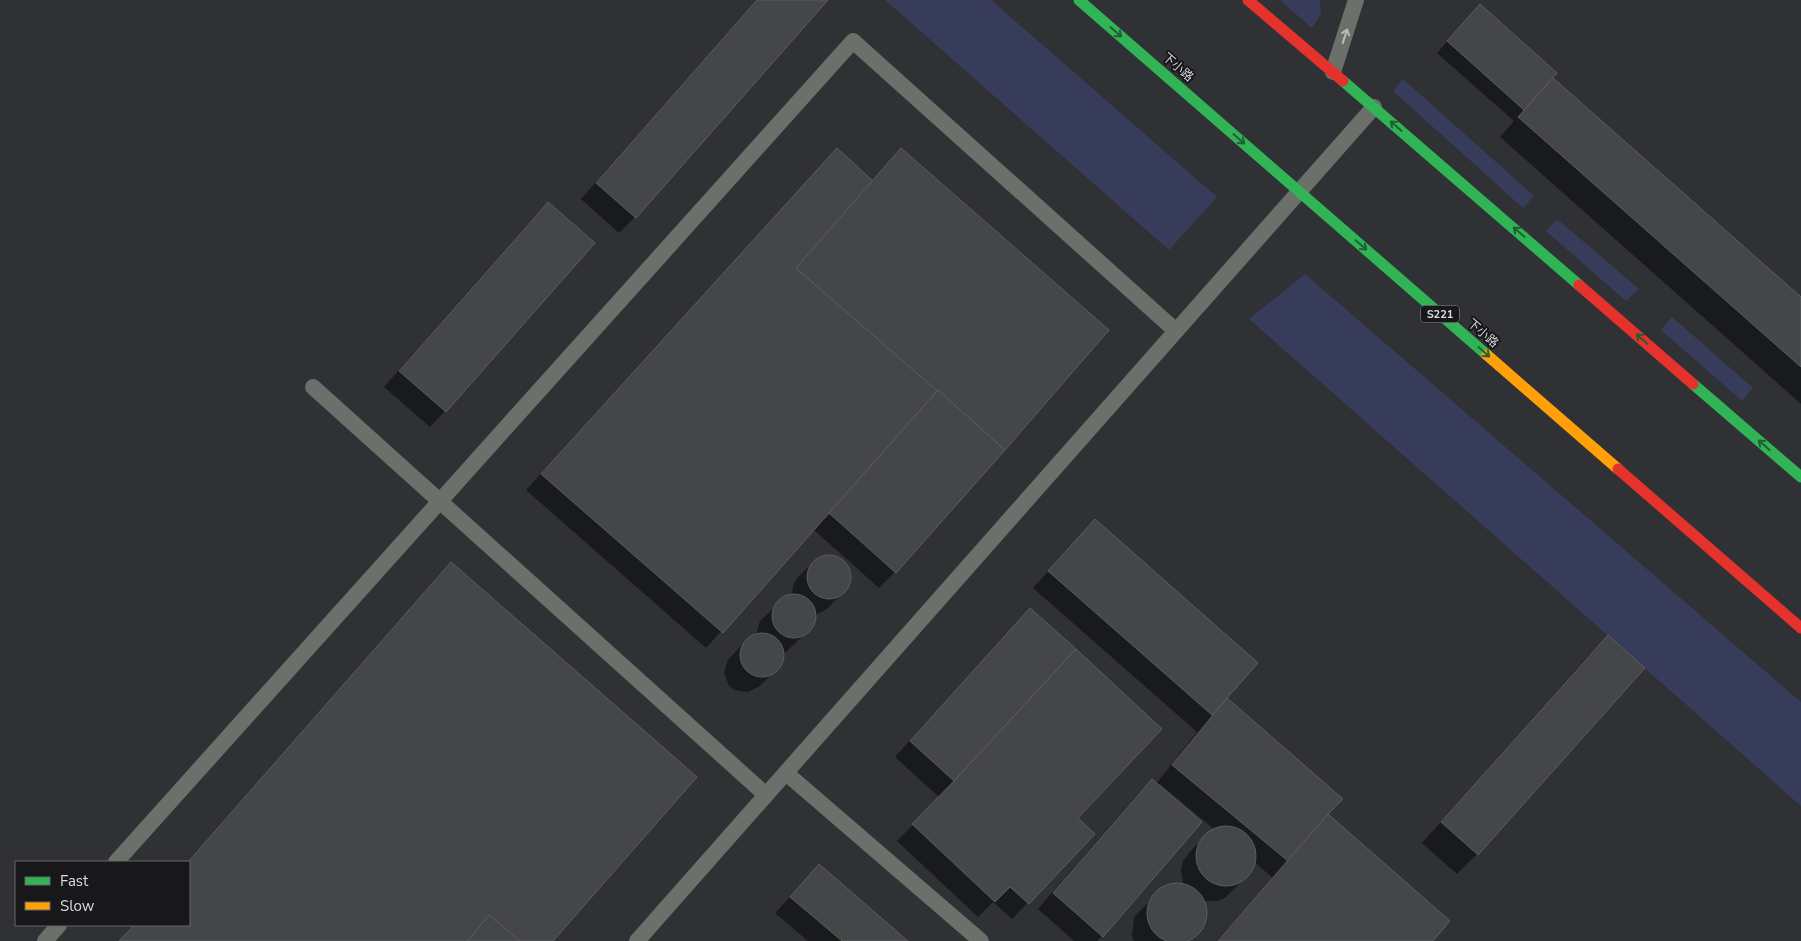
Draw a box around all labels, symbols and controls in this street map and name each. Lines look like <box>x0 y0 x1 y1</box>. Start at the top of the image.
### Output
one-way arrow <box>1109 26 1122 37</box>
one-way arrow <box>1340 28 1350 44</box>
street label: 下小路 <box>1159 49 1197 85</box>
one-way arrow <box>1390 120 1403 131</box>
one-way arrow <box>1232 133 1245 144</box>
one-way arrow <box>1513 227 1526 238</box>
one-way arrow <box>1355 240 1368 251</box>
road number: S221 <box>1421 306 1459 322</box>
street label: 下小路 <box>1464 315 1502 351</box>
one-way arrow <box>1635 333 1648 345</box>
one-way arrow <box>1477 346 1490 358</box>
one-way arrow <box>1758 440 1771 451</box>
legend <box>15 861 190 926</box>
text: Fast <box>60 871 89 891</box>
text: Slow <box>60 896 95 916</box>

